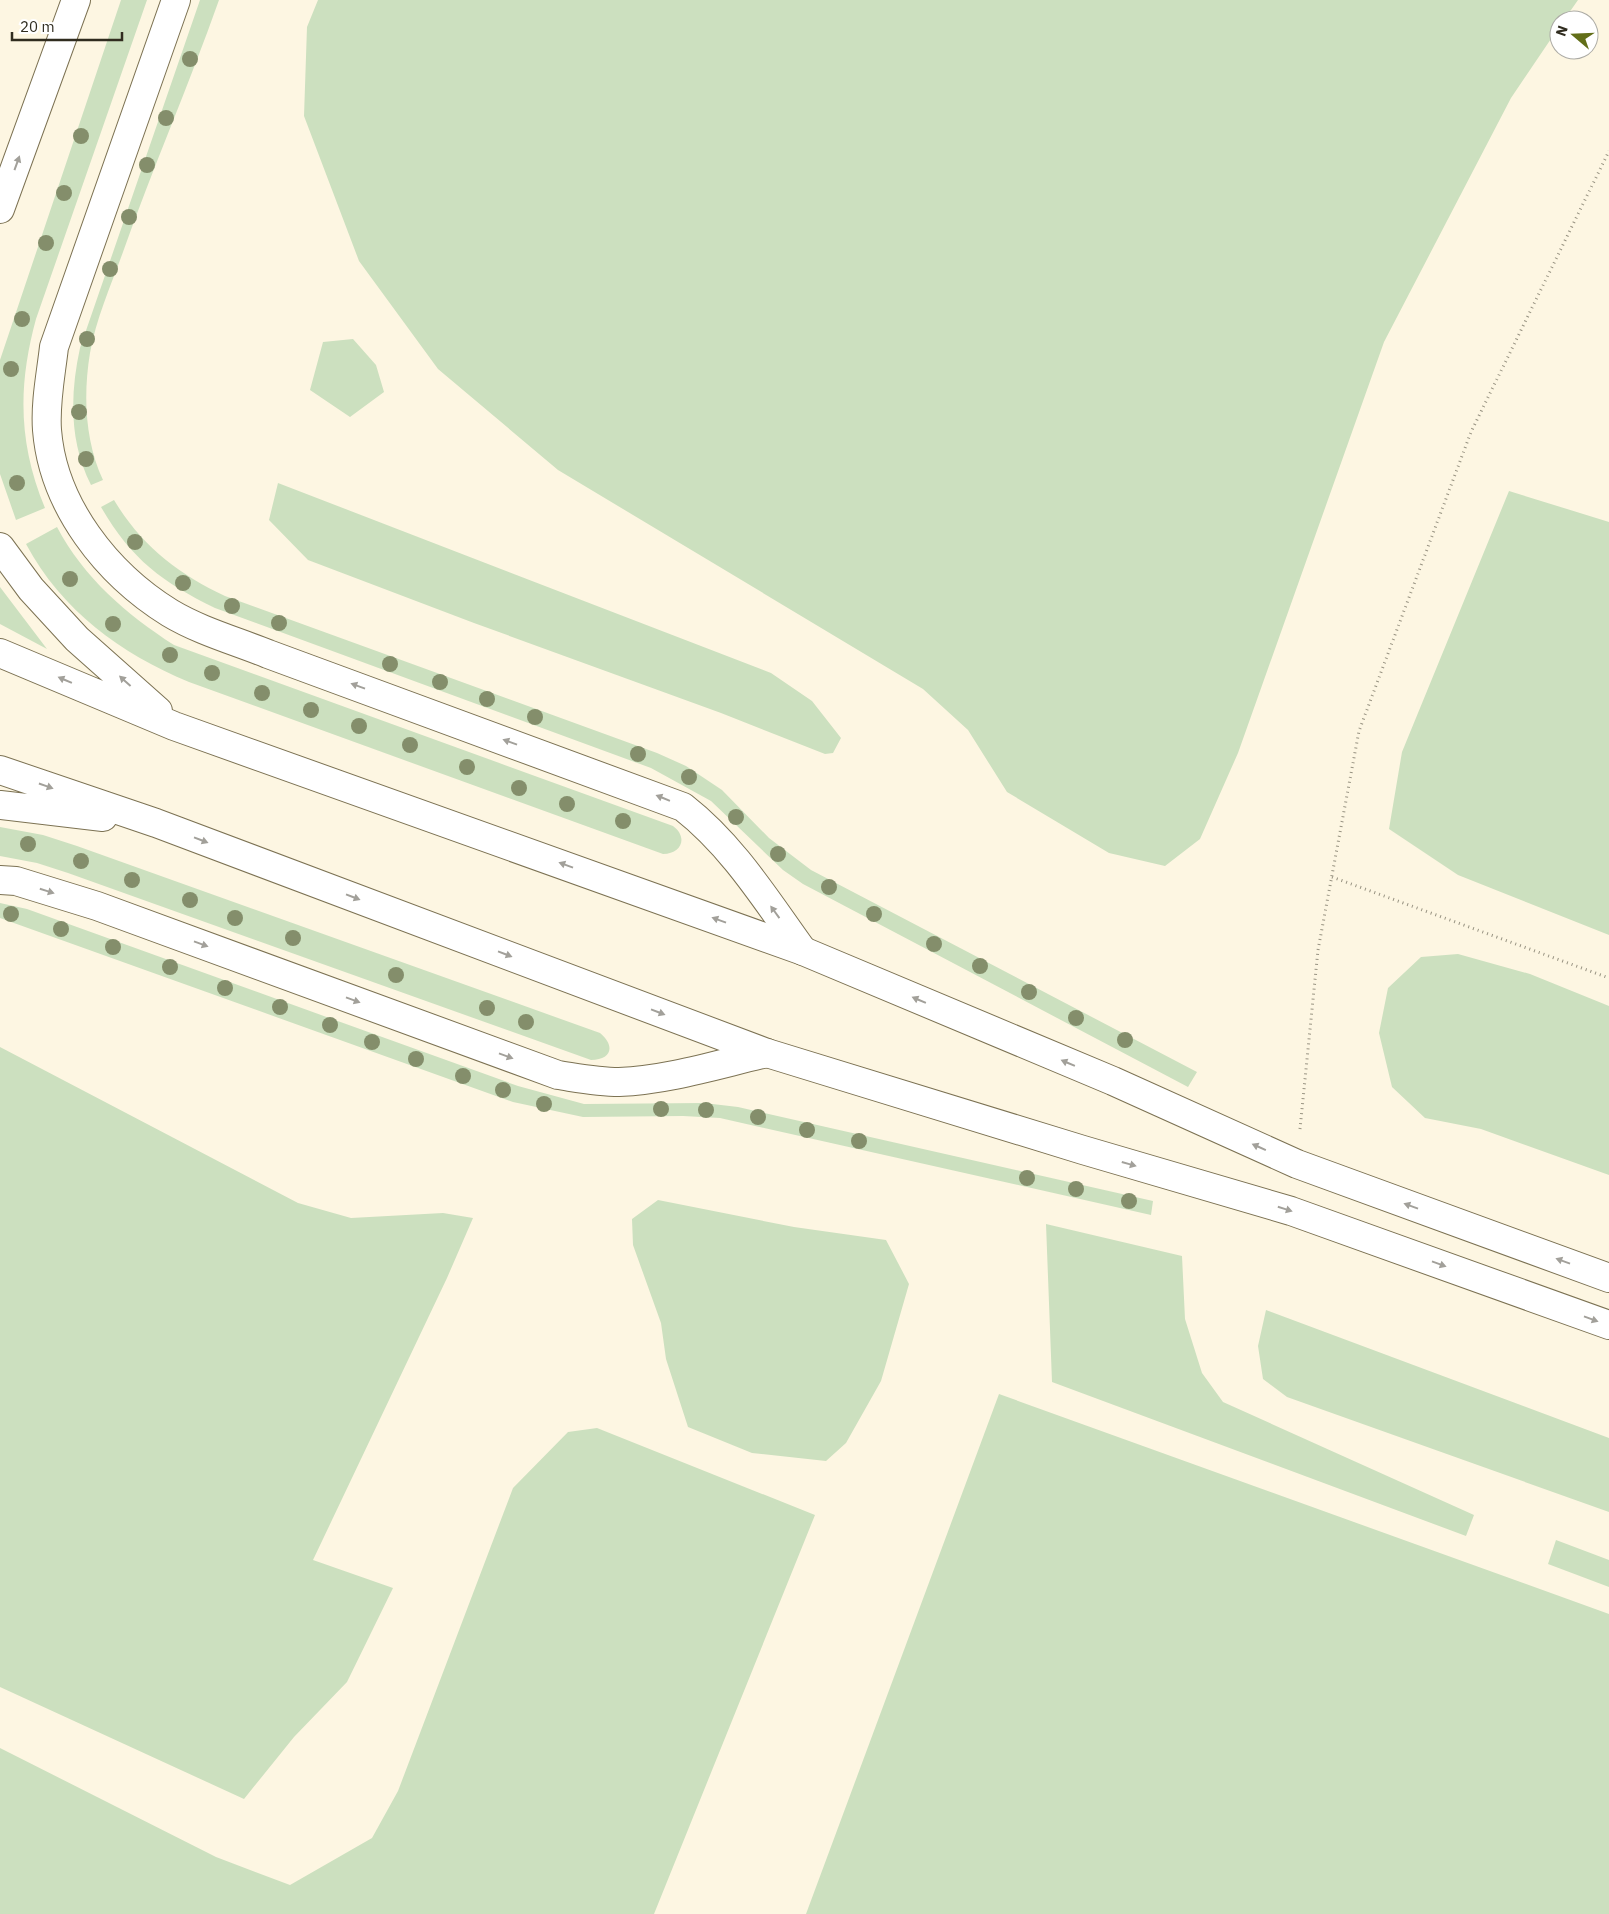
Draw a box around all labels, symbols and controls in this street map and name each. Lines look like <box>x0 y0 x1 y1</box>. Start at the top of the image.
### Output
scale bar <box>12 10 122 42</box>
north arrow <box>1549 10 1599 60</box>
text: 20 m <box>20 17 55 36</box>
text: N <box>1552 23 1572 38</box>
one-way arrow <box>13 155 21 170</box>
one-way arrow <box>57 676 72 683</box>
one-way arrow <box>118 676 131 687</box>
one-way arrow <box>350 682 365 689</box>
one-way arrow <box>502 738 517 746</box>
one-way arrow <box>39 782 54 790</box>
one-way arrow <box>655 794 670 802</box>
one-way arrow <box>194 837 209 844</box>
one-way arrow <box>558 861 573 869</box>
one-way arrow <box>40 888 55 895</box>
one-way arrow <box>346 894 361 901</box>
one-way arrow <box>770 905 780 919</box>
one-way arrow <box>711 916 726 924</box>
one-way arrow <box>194 940 209 948</box>
one-way arrow <box>498 951 513 959</box>
one-way arrow <box>912 995 926 1003</box>
one-way arrow <box>346 997 361 1004</box>
one-way arrow <box>650 1009 665 1016</box>
one-way arrow <box>499 1052 514 1060</box>
one-way arrow <box>1061 1058 1076 1066</box>
one-way arrow <box>1252 1143 1266 1151</box>
one-way arrow <box>1122 1160 1137 1168</box>
one-way arrow <box>1403 1202 1418 1209</box>
one-way arrow <box>1278 1206 1293 1214</box>
one-way arrow <box>1555 1257 1570 1265</box>
one-way arrow <box>1431 1261 1446 1268</box>
one-way arrow <box>1584 1315 1599 1323</box>

